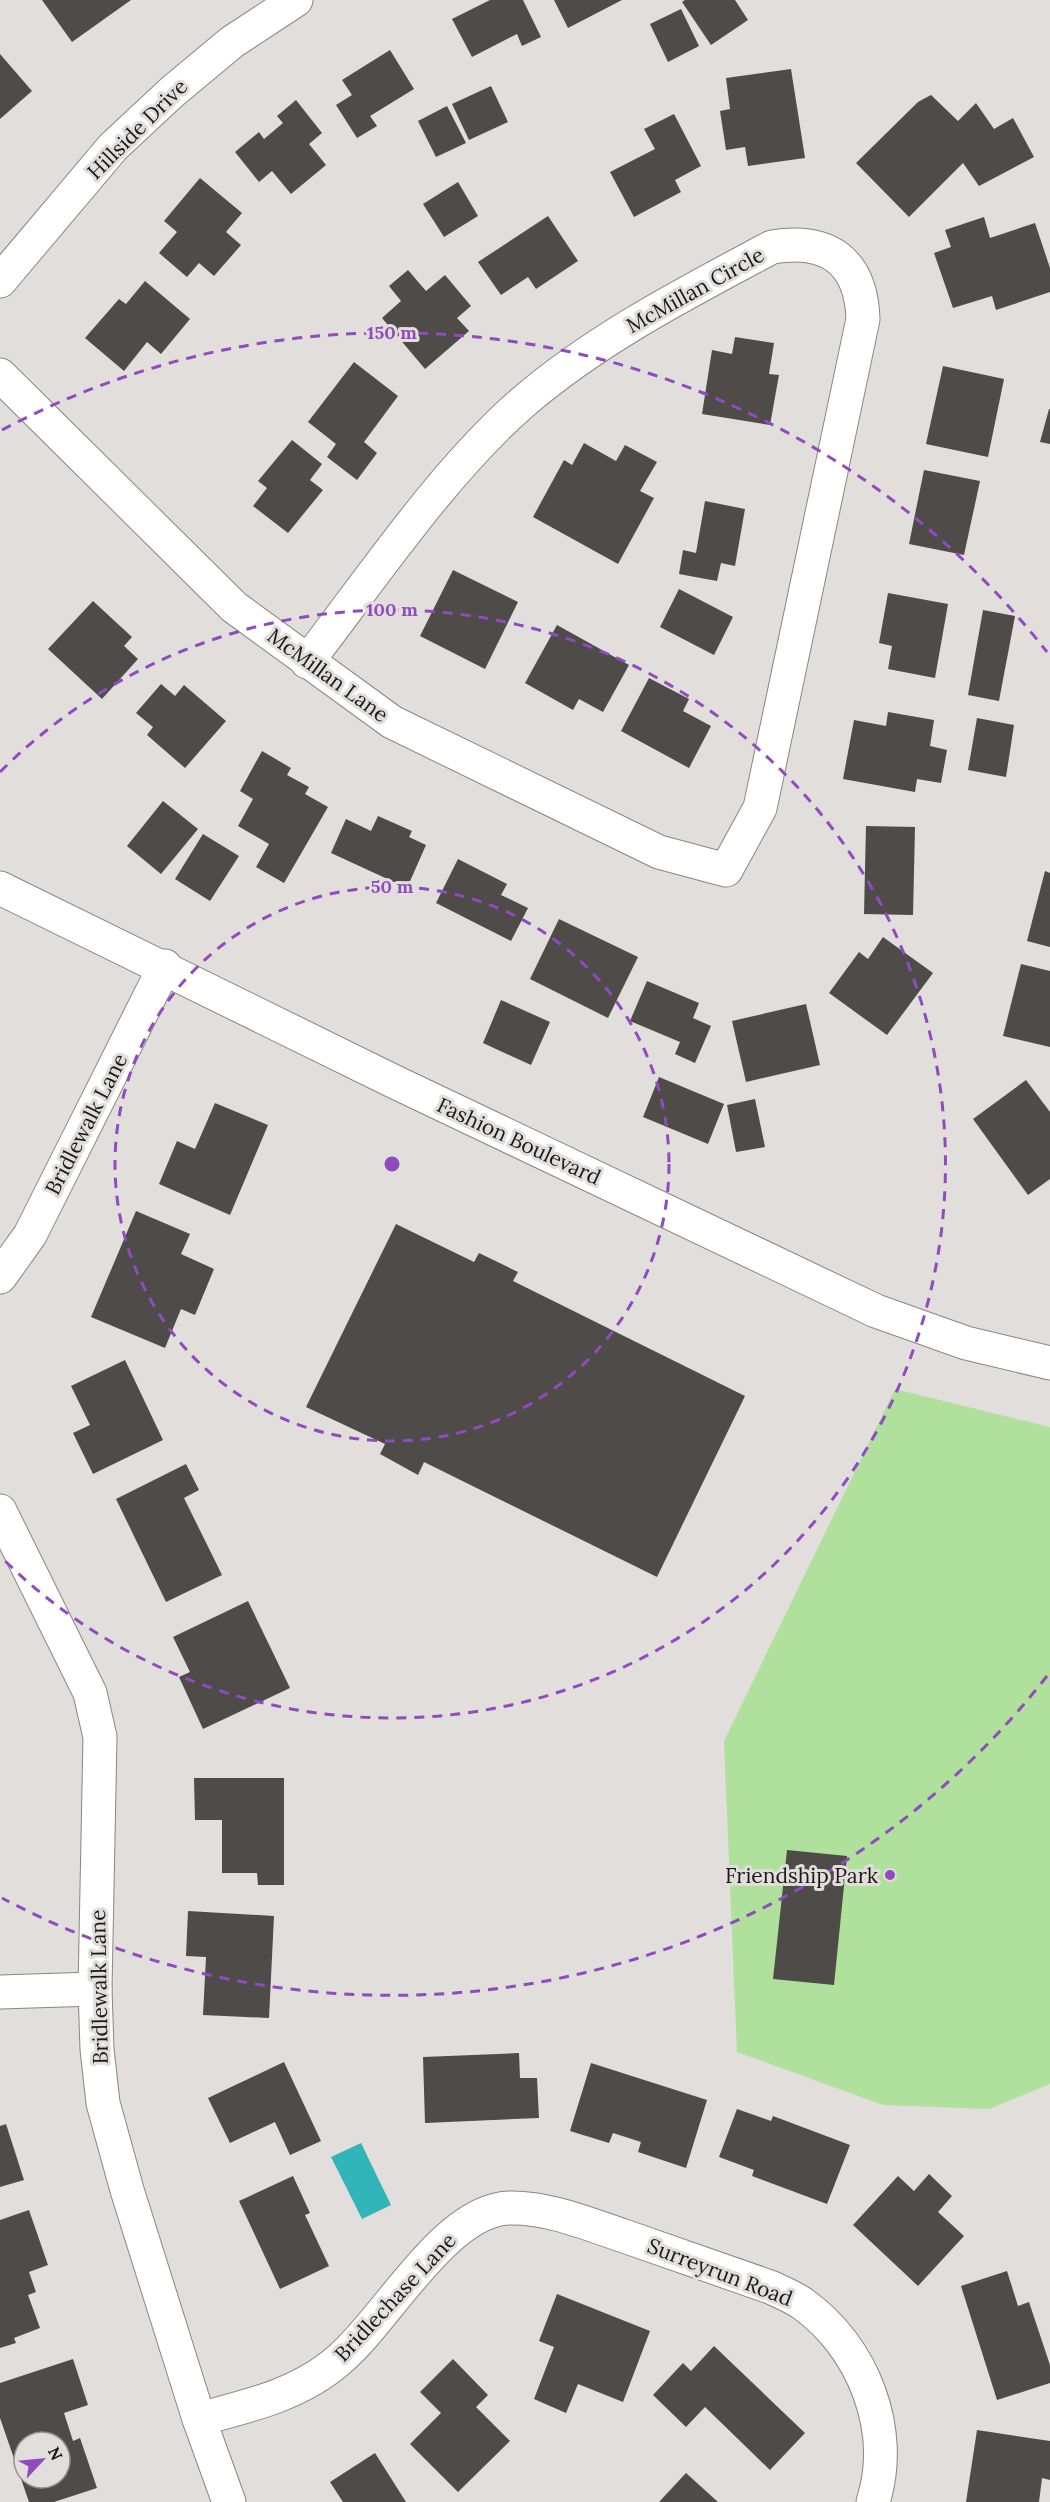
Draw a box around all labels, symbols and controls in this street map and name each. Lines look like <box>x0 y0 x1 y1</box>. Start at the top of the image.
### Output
street label: Hillside Drive <box>81 73 193 185</box>
street label: McMillan Circle <box>621 241 769 339</box>
text: 150 m <box>367 321 417 344</box>
text: 100 m <box>366 598 418 621</box>
street label: McMillan Lane <box>262 622 394 728</box>
text: 50 m <box>371 875 414 898</box>
street label: Bridlewalk Lane <box>39 1049 133 1199</box>
street label: Fashion Boulevard <box>433 1091 605 1191</box>
centre of rings <box>382 1154 402 1174</box>
place label: Friendship Park <box>725 1862 879 1889</box>
marker: Friendship Park <box>883 1868 897 1882</box>
street label: Bridlewalk Lane <box>84 1909 114 2065</box>
street label: Bridlechase Lane <box>328 2227 462 2367</box>
street label: Surreyrun Road <box>644 2232 796 2312</box>
north arrow <box>12 2430 72 2490</box>
text: N <box>44 2443 67 2463</box>

